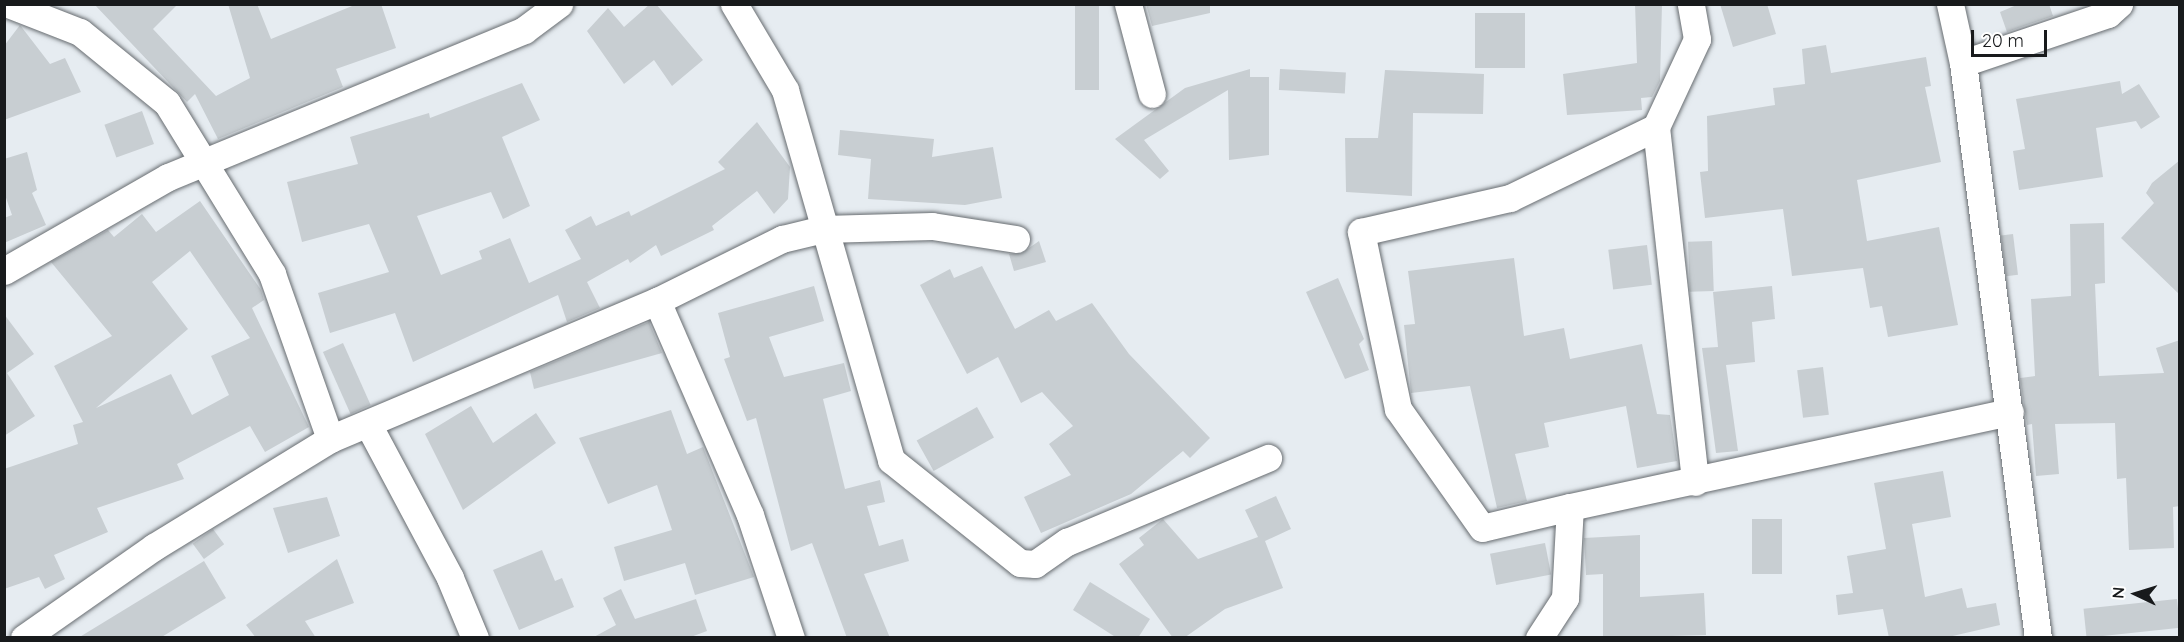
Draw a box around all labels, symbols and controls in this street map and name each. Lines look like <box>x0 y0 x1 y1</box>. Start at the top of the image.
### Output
scale bar <box>1974 18 2050 56</box>
text: 20 m <box>1982 29 2024 52</box>
north arrow <box>2106 564 2166 624</box>
text: N <box>2108 586 2128 599</box>

